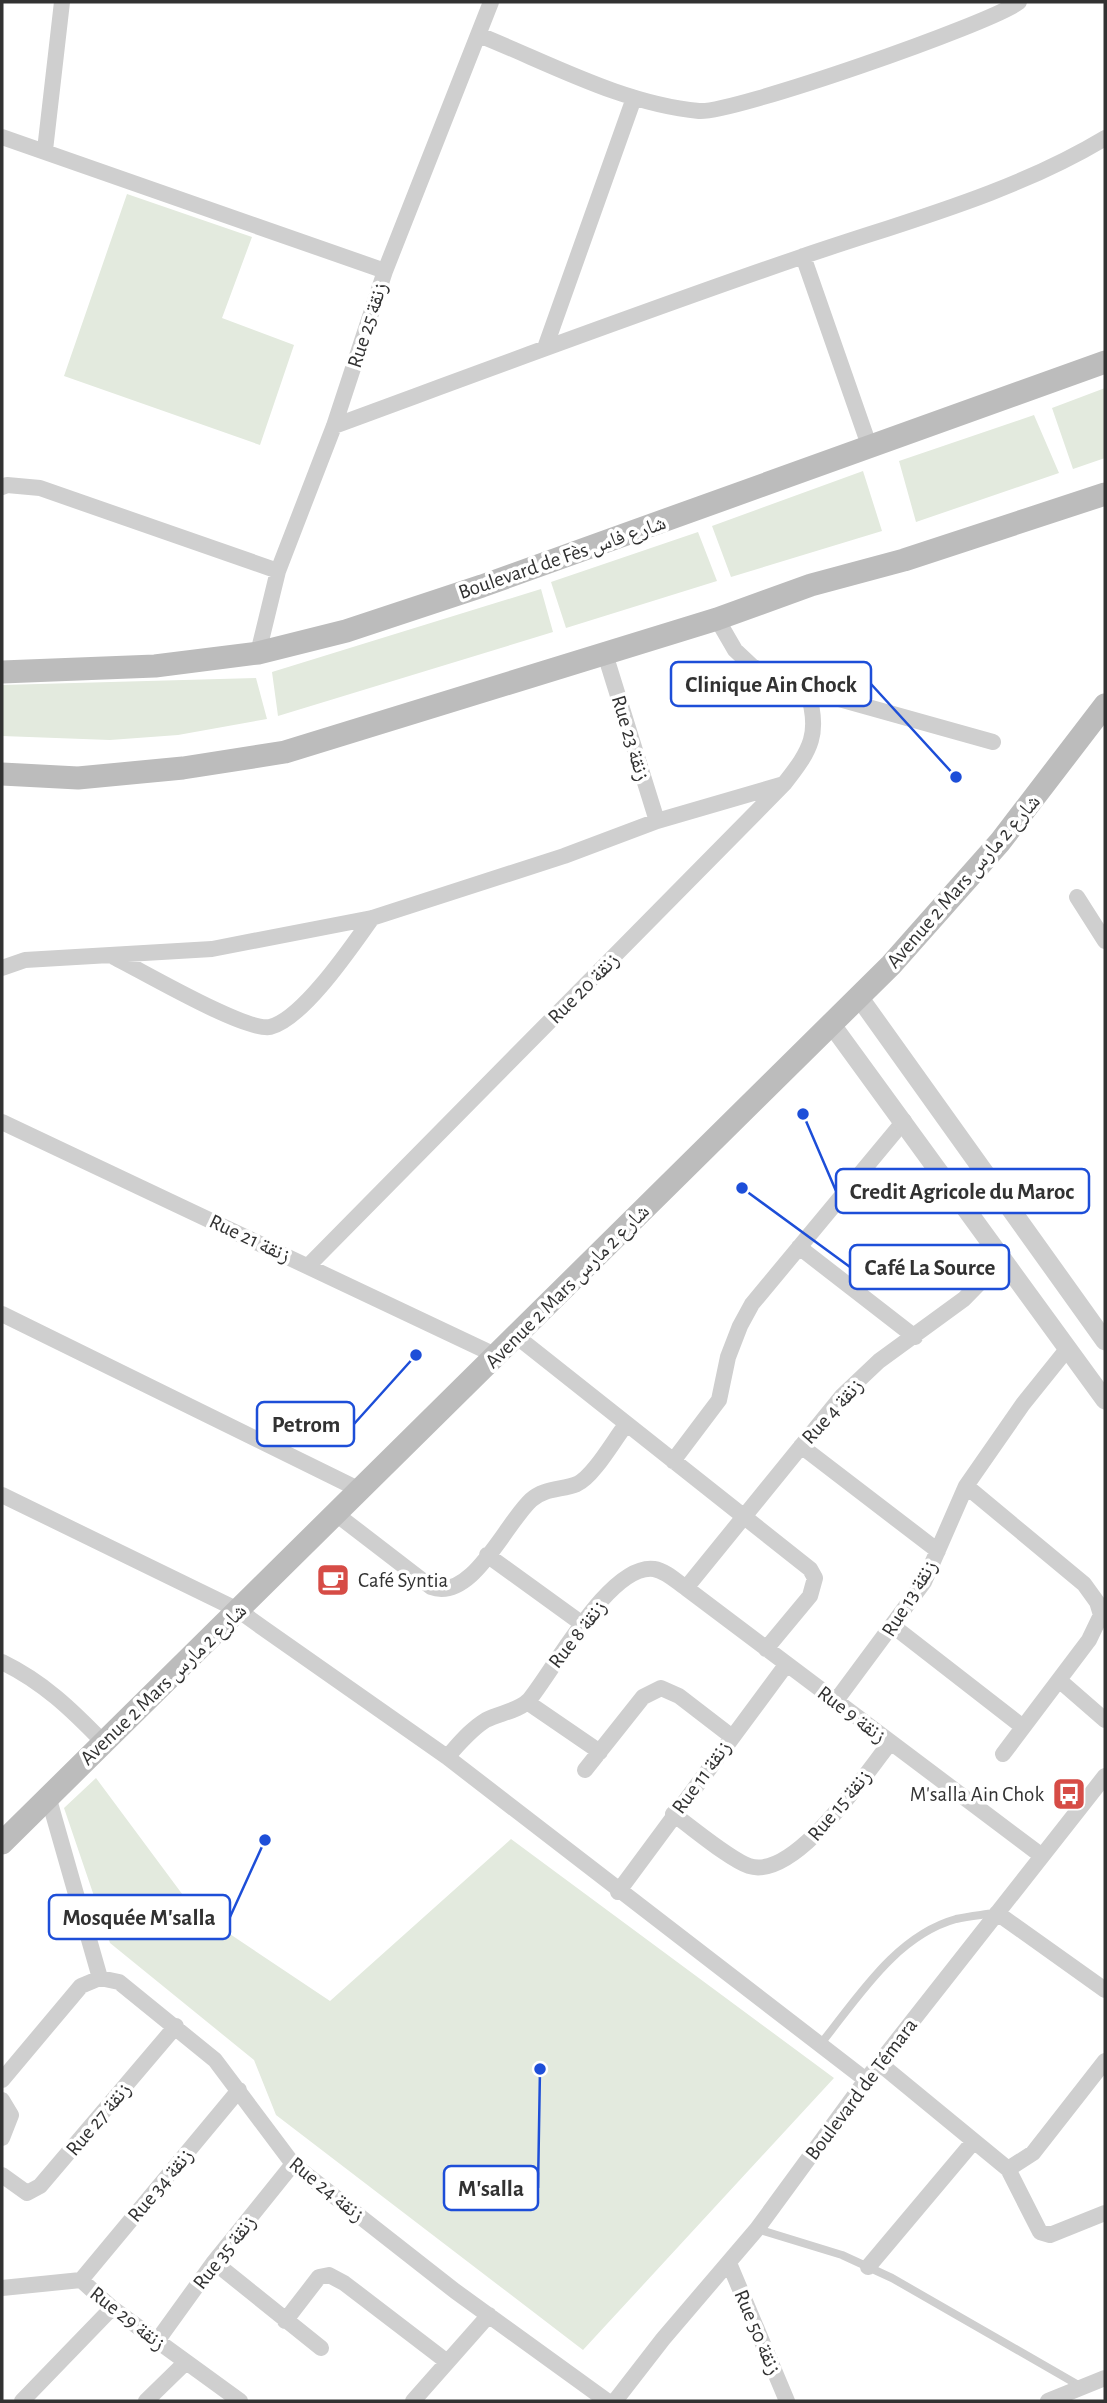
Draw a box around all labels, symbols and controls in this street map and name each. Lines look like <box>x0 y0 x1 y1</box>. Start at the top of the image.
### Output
street label: Rue 25 زنقة <box>344 280 391 370</box>
street label: Boulevard de Fès شارع فاس <box>456 512 669 605</box>
callout: Clinique Ain Chock <box>671 662 871 706</box>
text: Clinique Ain Chock <box>685 674 857 697</box>
street label: Rue 23 زنقة <box>608 693 653 783</box>
street label: Avenue 2 Mars شارع 2 مارس <box>883 791 1046 973</box>
street label: Rue 20 زنقة <box>544 949 623 1028</box>
callout: Credit Agricole du Maroc <box>836 1169 1089 1213</box>
text: Credit Agricole du Maroc <box>850 1181 1074 1204</box>
street label: Avenue 2 Mars شارع 2 مارس <box>481 1200 655 1374</box>
street label: Rue 21 زنقة <box>206 1211 294 1266</box>
callout: Café La Source <box>850 1245 1009 1289</box>
text: Café La Source <box>865 1257 996 1280</box>
street label: Rue 4 زنقة <box>798 1375 867 1448</box>
callout: Petrom <box>257 1402 354 1446</box>
text: Petrom <box>272 1414 340 1437</box>
street label: Rue 13 زنقة <box>878 1556 941 1640</box>
cafe icon: Café Syntia <box>314 1561 352 1599</box>
place label: Café Syntia <box>358 1570 449 1591</box>
street label: Rue 8 زنقة <box>544 1596 610 1672</box>
street label: Avenue 2 Mars شارع 2 مارس <box>76 1600 252 1771</box>
street label: Rue 9 زنقة <box>813 1682 890 1747</box>
street label: Rue 11 زنقة <box>668 1737 735 1818</box>
street label: Rue 15 زنقة <box>804 1766 875 1845</box>
bus stop icon: M'salla Ain Chok <box>1050 1775 1088 1813</box>
place label: M'salla Ain Chok <box>910 1784 1044 1805</box>
callout: Mosquée M'salla <box>49 1895 230 1939</box>
text: Mosquée M'salla <box>62 1907 216 1930</box>
street label: Boulevard de Témara <box>801 2014 922 2164</box>
street label: Rue 27 زنقة <box>62 2079 135 2160</box>
street label: Rue 34 زنقة <box>124 2145 197 2226</box>
street label: Rue 24 زنقة <box>285 2153 368 2226</box>
callout: M'salla <box>444 2166 538 2210</box>
text: M'salla <box>458 2178 524 2201</box>
street label: Rue 35 زنقة <box>189 2211 260 2293</box>
street label: Rue 29 زنقة <box>86 2283 169 2354</box>
street label: Rue 50 زنقة <box>730 2287 785 2378</box>

